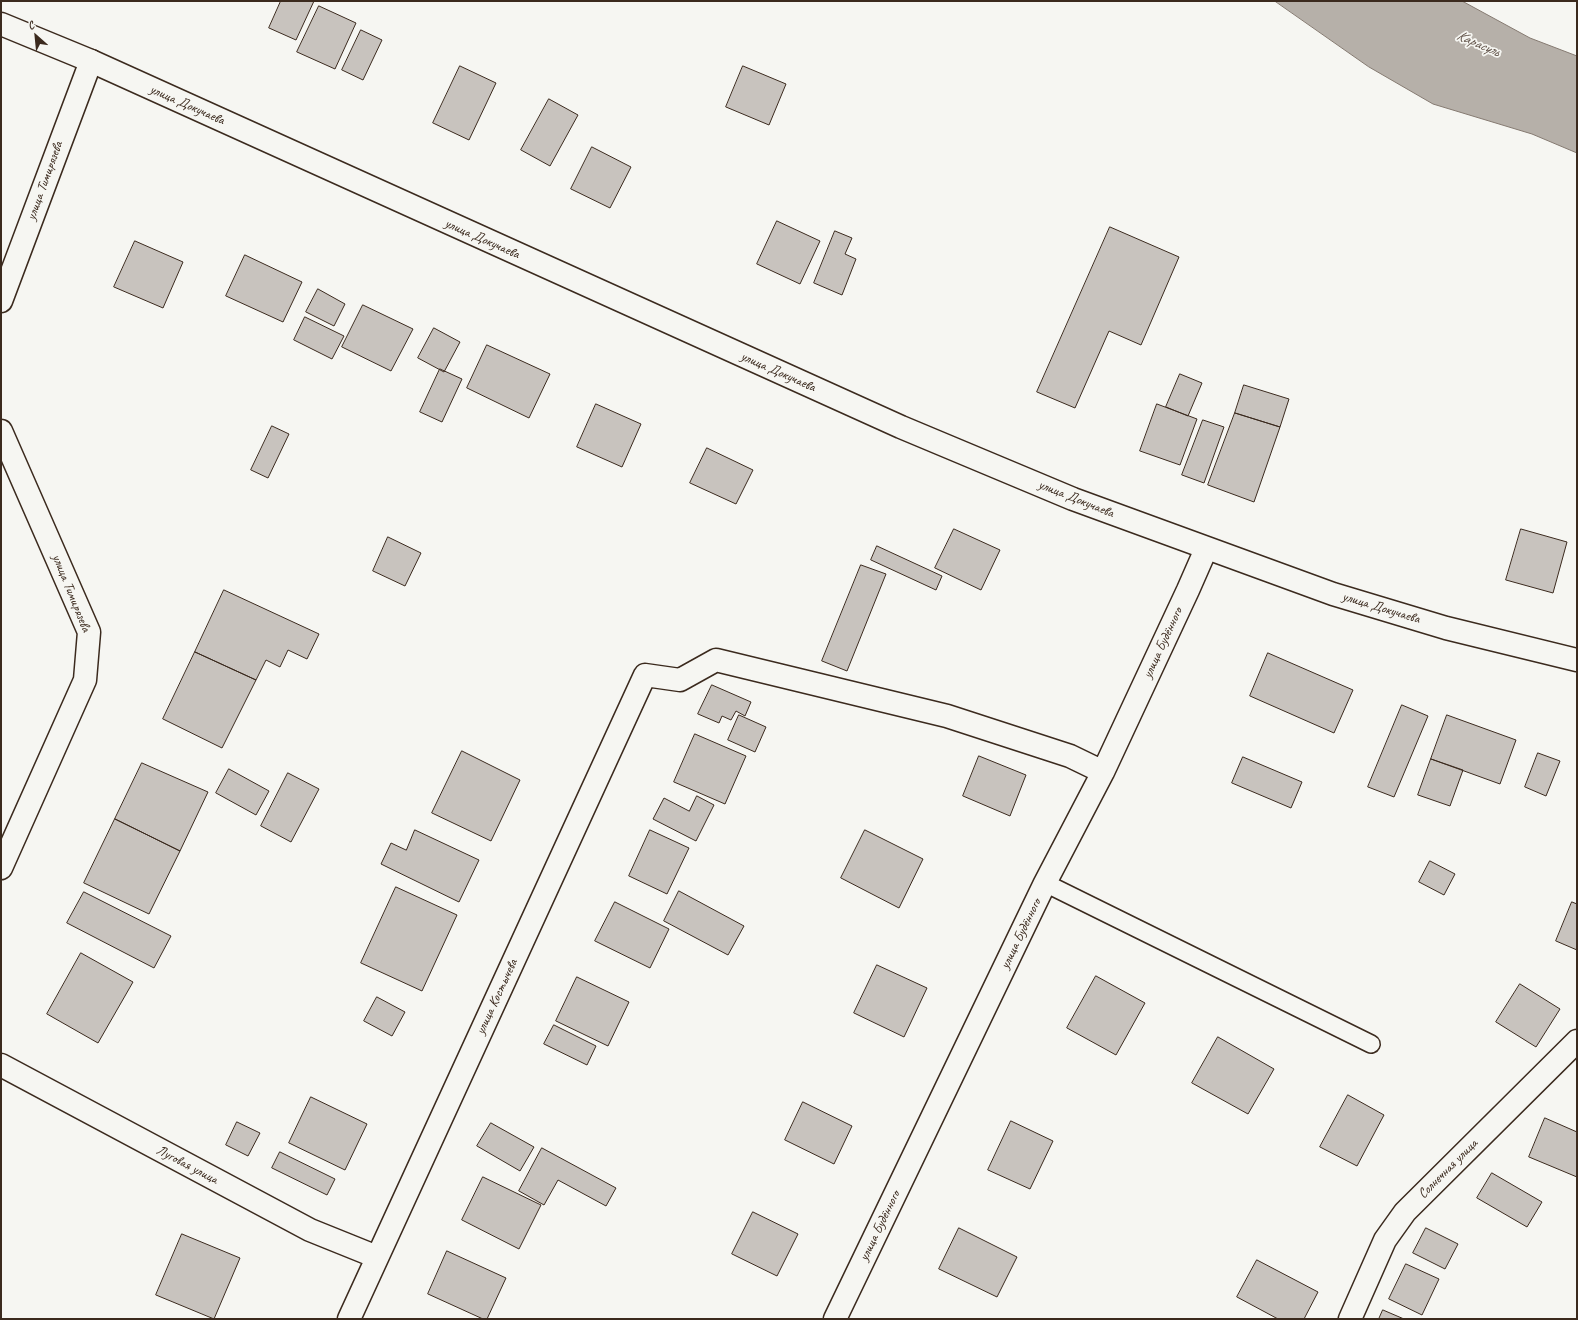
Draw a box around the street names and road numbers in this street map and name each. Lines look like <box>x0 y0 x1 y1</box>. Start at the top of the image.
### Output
street label: улица Докучаева <box>147 81 227 129</box>
street label: улица Тимирязева <box>23 139 67 223</box>
street label: улица Докучаева <box>442 215 522 263</box>
street label: улица Докучаева <box>738 348 818 396</box>
street label: улица Докучаева <box>1036 476 1116 522</box>
street label: улица Тимирязева <box>48 552 94 634</box>
street label: улица Докучаева <box>1340 588 1422 628</box>
street label: улица Будённого <box>1139 605 1187 681</box>
street label: улица Будённого <box>997 896 1045 972</box>
street label: улица Костычева <box>472 957 522 1037</box>
street label: Солнечная улица <box>1415 1136 1481 1202</box>
street label: Луговая улица <box>153 1142 221 1188</box>
street label: улица Будённого <box>856 1188 904 1264</box>

